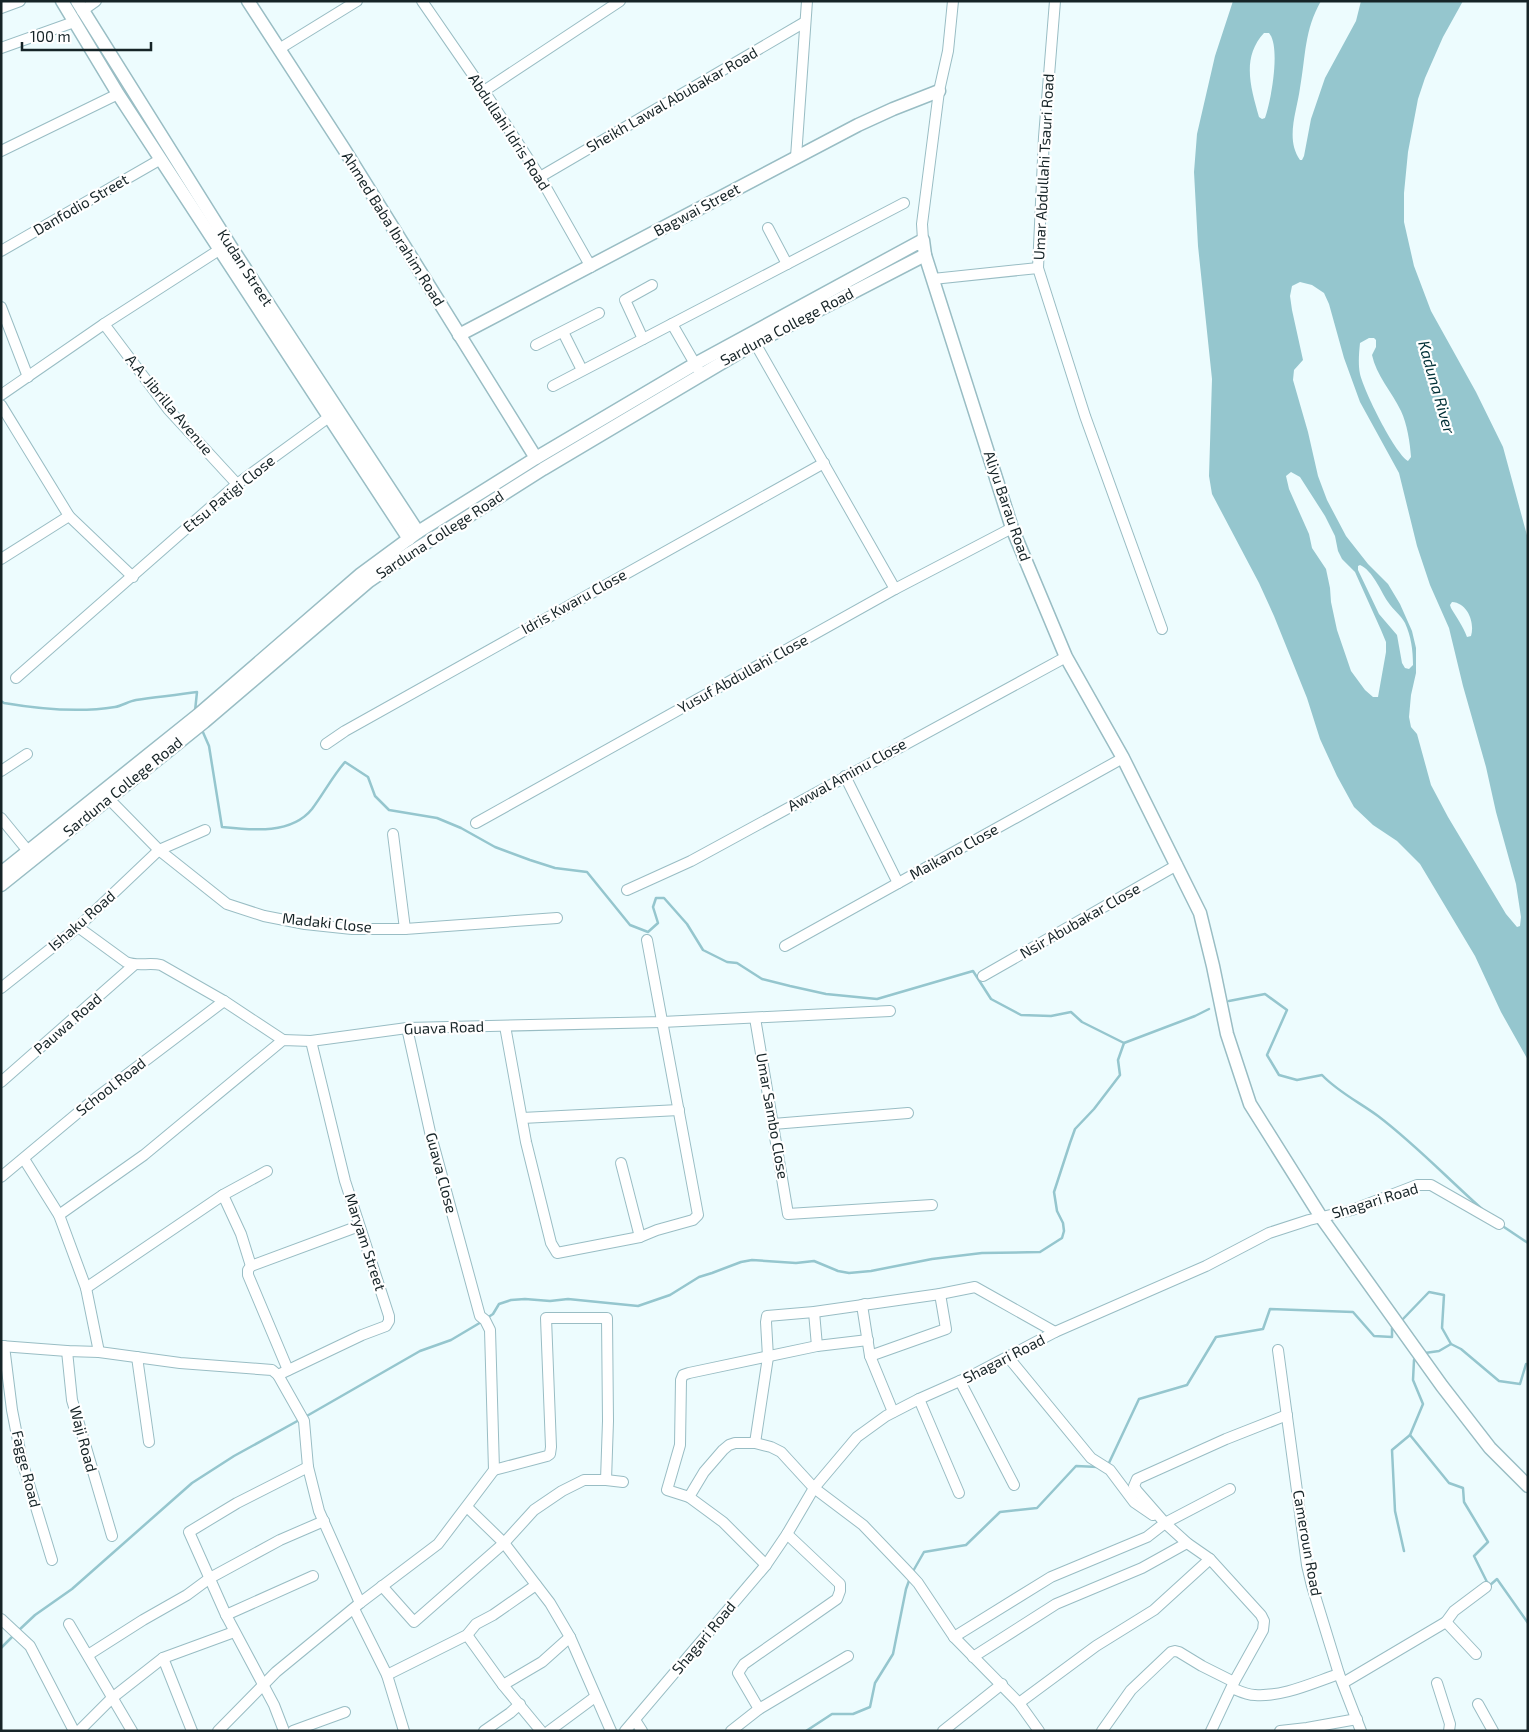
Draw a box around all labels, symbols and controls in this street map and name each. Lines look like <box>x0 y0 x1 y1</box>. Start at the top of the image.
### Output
scale bar <box>22 20 151 52</box>
text: 100 m <box>30 27 71 45</box>
street label: Sheikh Lawal Abubakar Road <box>583 43 760 156</box>
street label: Abdullahi Idris Road <box>465 70 554 193</box>
street label: Umar Abdullahi Tsauri Road <box>1029 73 1057 261</box>
street label: Ahmed Baba Ibrahim Road <box>339 148 449 309</box>
street label: Danfodio Street <box>30 169 132 239</box>
street label: Bagwai Street <box>650 179 743 239</box>
street label: Kudan Street <box>214 226 277 309</box>
street label: Sarduna College Road <box>717 283 856 369</box>
water label: Kaduna River <box>1415 338 1460 436</box>
street label: A.A. Jibrilla Avenue <box>122 350 217 458</box>
street label: Aliyu Barau Road <box>981 448 1035 563</box>
street label: Etsu Patigi Close <box>179 451 278 536</box>
street label: Sarduna College Road <box>372 486 507 582</box>
street label: Idris Kwaru Close <box>518 565 629 637</box>
street label: Yusuf Abdullahi Close <box>674 630 811 716</box>
street label: Sarduna College Road <box>59 733 186 840</box>
street label: Awwal Aminu Close <box>784 734 909 814</box>
street label: Maikano Close <box>906 819 1001 883</box>
street label: Nsir Abubakar Close <box>1016 878 1143 962</box>
street label: Ishaku Road <box>44 886 118 954</box>
street label: Madaki Close <box>281 908 373 936</box>
street label: Pauwa Road <box>30 989 105 1058</box>
street label: Guava Road <box>404 1017 484 1037</box>
street label: Umar Sambo Close <box>753 1051 793 1180</box>
street label: School Road <box>72 1053 149 1119</box>
street label: Guava Close <box>423 1130 461 1215</box>
street label: Shagari Road <box>1329 1178 1420 1222</box>
street label: Maryam Street <box>342 1191 390 1293</box>
street label: Shagari Road <box>960 1330 1048 1386</box>
street label: Waji Road <box>66 1404 101 1474</box>
street label: Fagge Road <box>9 1428 45 1509</box>
street label: Cameroun Road <box>1290 1488 1326 1597</box>
street label: Shagari Road <box>668 1597 739 1677</box>

